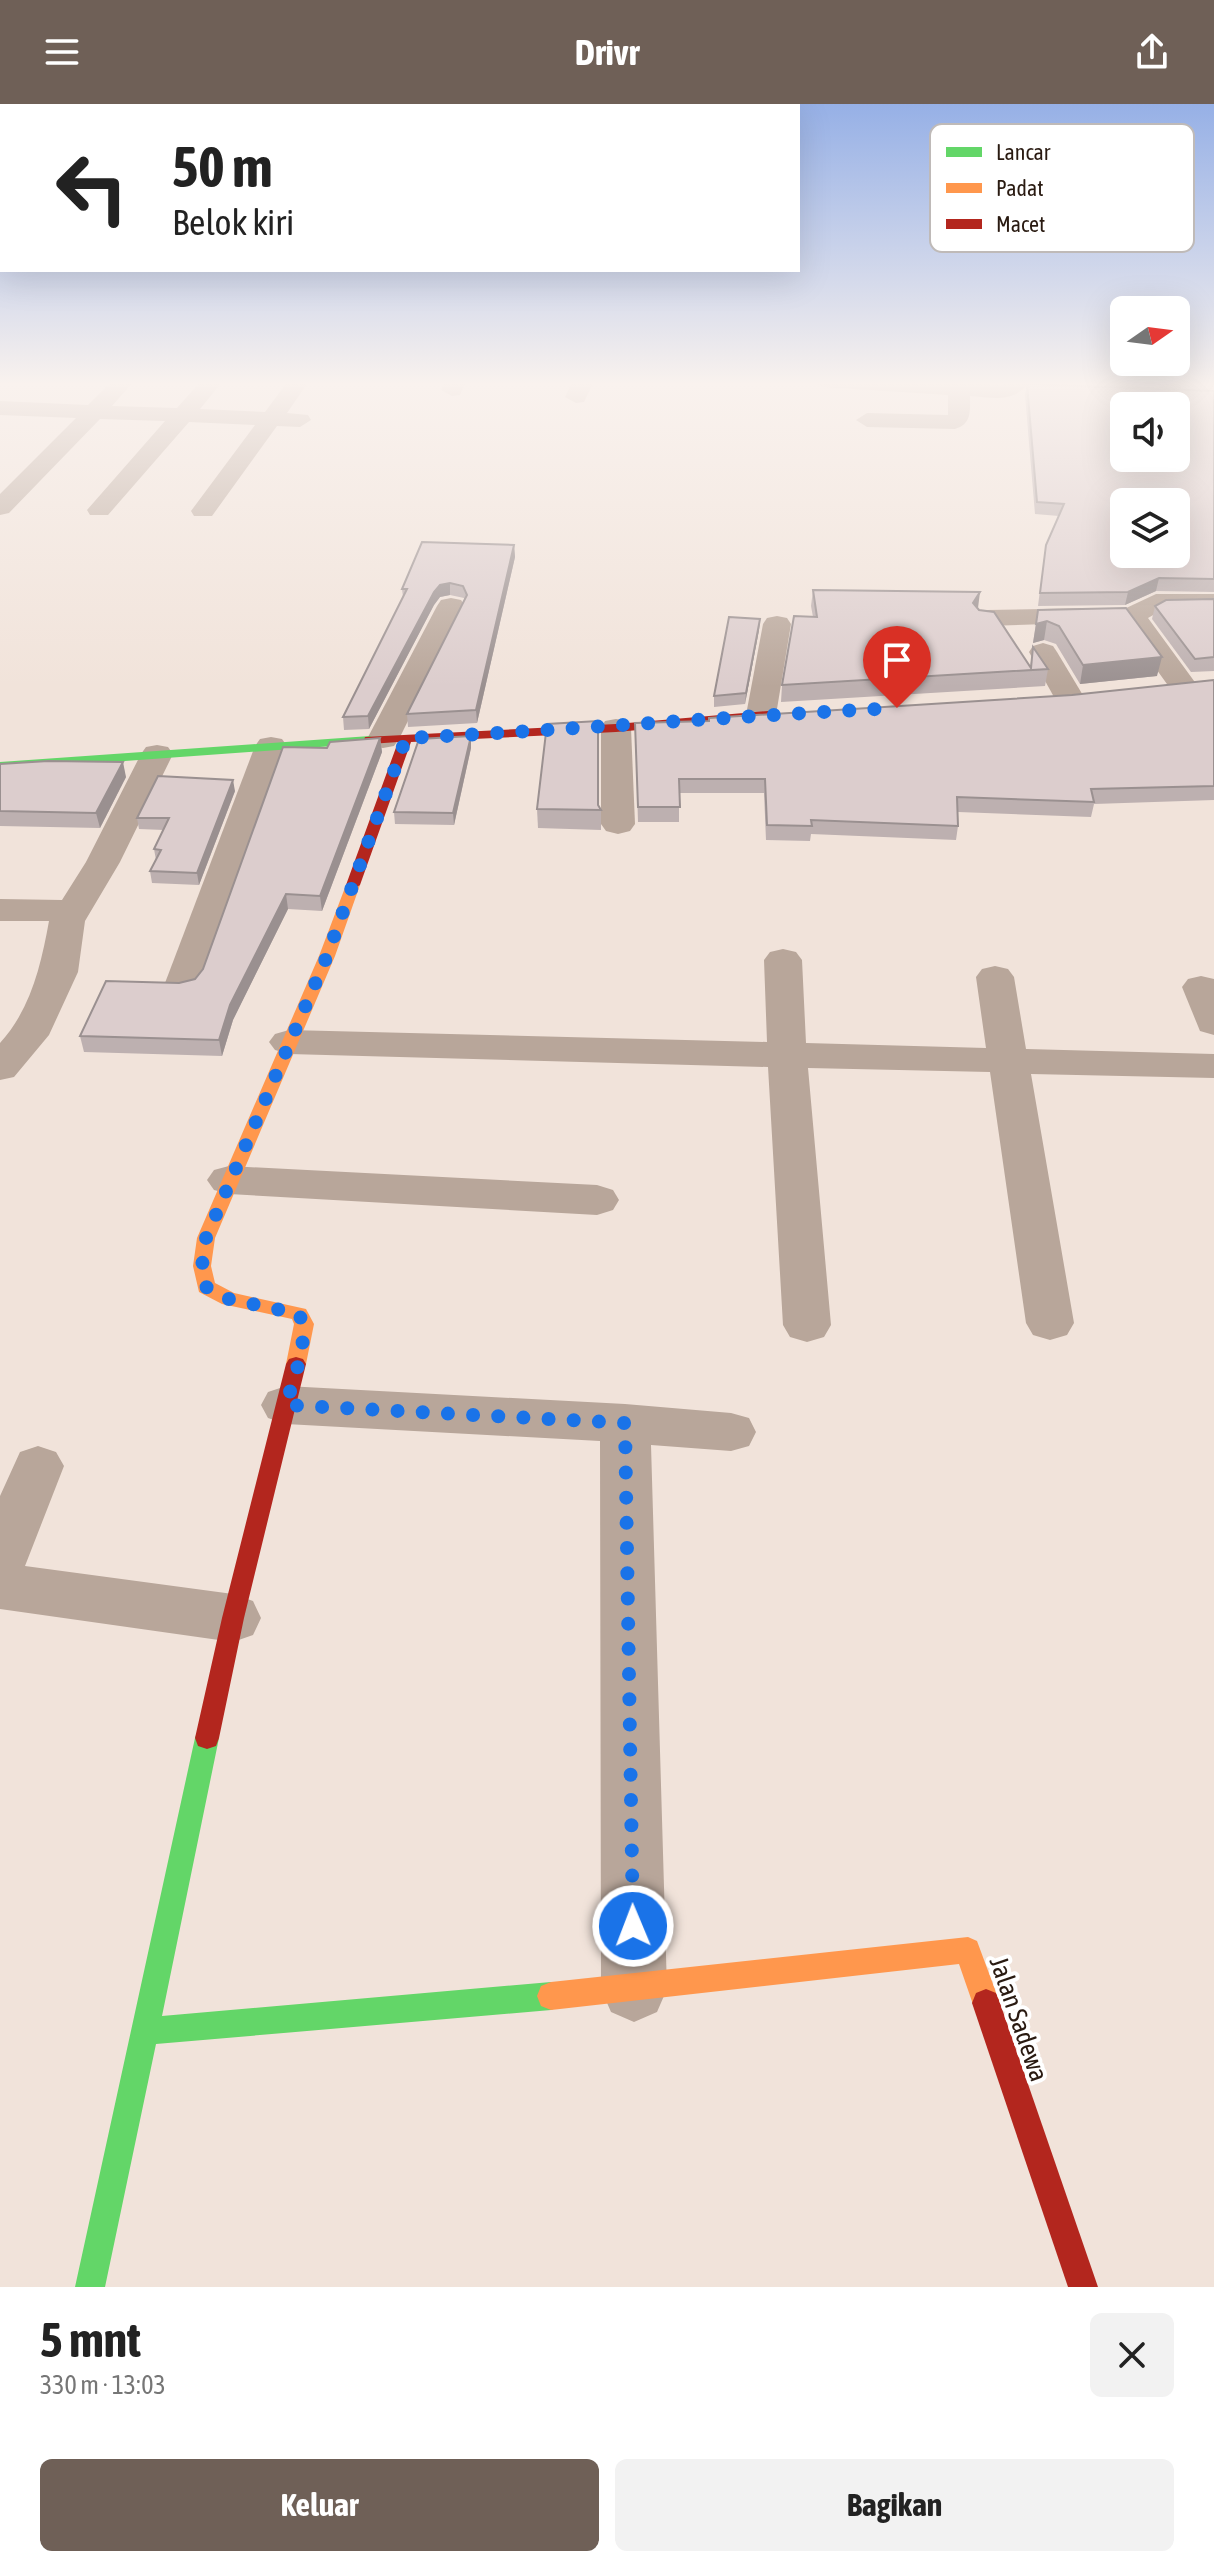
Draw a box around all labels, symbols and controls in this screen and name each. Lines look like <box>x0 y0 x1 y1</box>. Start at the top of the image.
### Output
icon: menu <box>40 30 84 74</box>
icon: share <box>1130 30 1174 74</box>
text: Drivr <box>575 31 639 73</box>
legend <box>930 124 1194 252</box>
text: 50 m <box>172 135 273 199</box>
icon: left <box>40 136 144 240</box>
text: Lancar <box>996 139 1051 165</box>
text: Padat <box>996 175 1044 201</box>
text: Belok kiri <box>172 201 294 243</box>
text: Macet <box>996 211 1045 237</box>
north arrow <box>1110 296 1190 376</box>
map controls <box>1110 296 1190 568</box>
button: sound <box>1110 392 1190 472</box>
button: layers <box>1110 488 1190 568</box>
pin <box>863 626 931 708</box>
icon: arrive <box>875 638 919 682</box>
position arrow <box>591 1884 675 1968</box>
street label: Jalan Sadewa <box>984 1953 1054 2085</box>
text: 5 mnt <box>40 2312 141 2367</box>
button: close <box>1090 2313 1174 2397</box>
text: 330 m · 13:03 <box>40 2370 166 2400</box>
button: Keluar <box>40 2459 599 2551</box>
button: Bagikan <box>615 2459 1174 2551</box>

